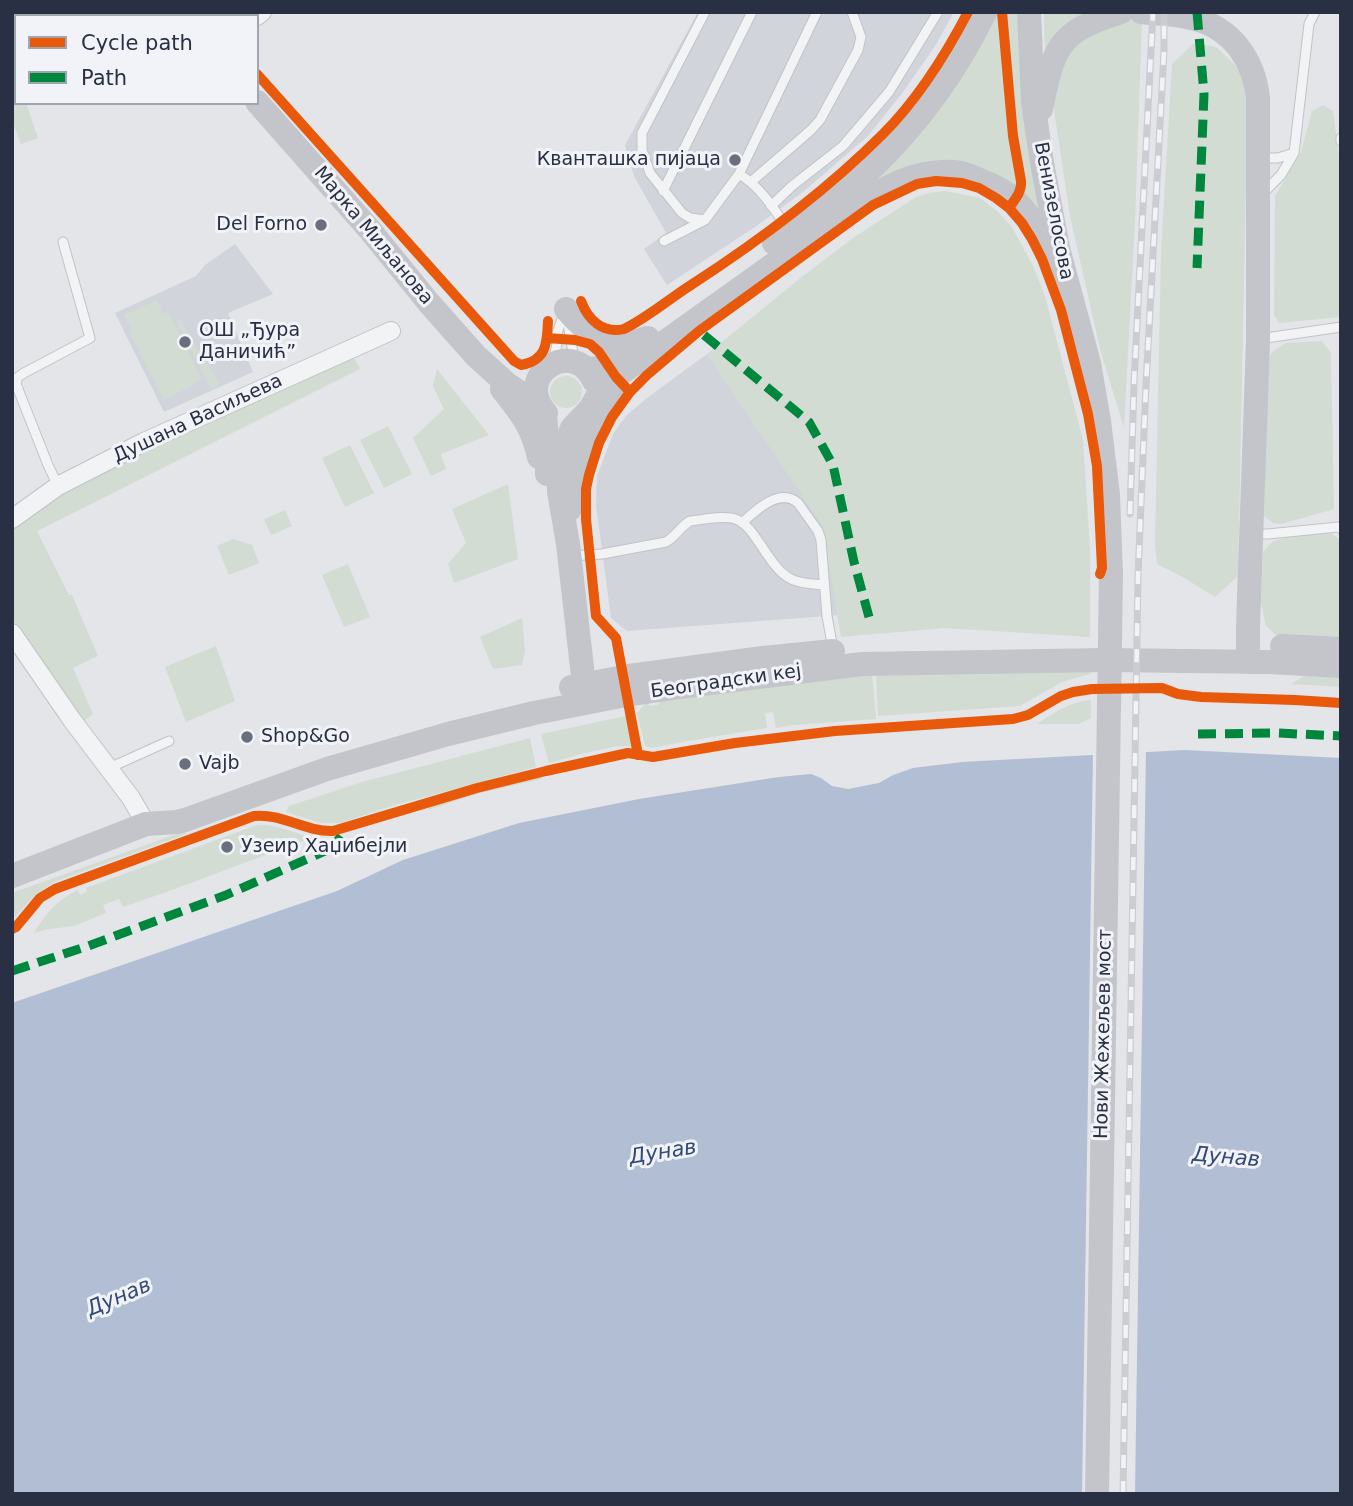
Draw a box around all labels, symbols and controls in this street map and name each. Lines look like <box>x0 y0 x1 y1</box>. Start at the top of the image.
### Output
legend <box>14 14 259 105</box>
text: Cycle path <box>81 31 193 55</box>
text: Path <box>81 66 127 90</box>
street label: Венизелосова <box>1028 140 1078 282</box>
place label: Кванташка пијаца <box>537 149 721 171</box>
marker: Кванташка пијаца <box>727 152 743 168</box>
street label: Марка Миљанова <box>308 162 438 310</box>
place label: Del Forno <box>216 214 307 236</box>
marker: Del Forno <box>313 217 329 233</box>
place label: ОШ „Ђура Даничић” <box>199 320 300 364</box>
marker: ОШ „Ђура Даничић” <box>177 334 193 350</box>
street label: Душана Васиљева <box>110 370 286 468</box>
street label: Београдски кеј <box>649 660 803 704</box>
place label: Shop&Go <box>261 726 350 748</box>
marker: Shop&Go <box>239 729 255 745</box>
place label: Vajb <box>199 753 240 775</box>
marker: Vajb <box>177 756 193 772</box>
place label: Узеир Хаџибејли <box>241 836 407 858</box>
marker: Узеир Хаџибејли <box>219 839 235 855</box>
street label: Нови Жежељев мост <box>1091 929 1117 1139</box>
water label: Дунав <box>628 1135 698 1171</box>
water label: Дунав <box>1191 1142 1261 1174</box>
water label: Дунав <box>83 1273 155 1323</box>

